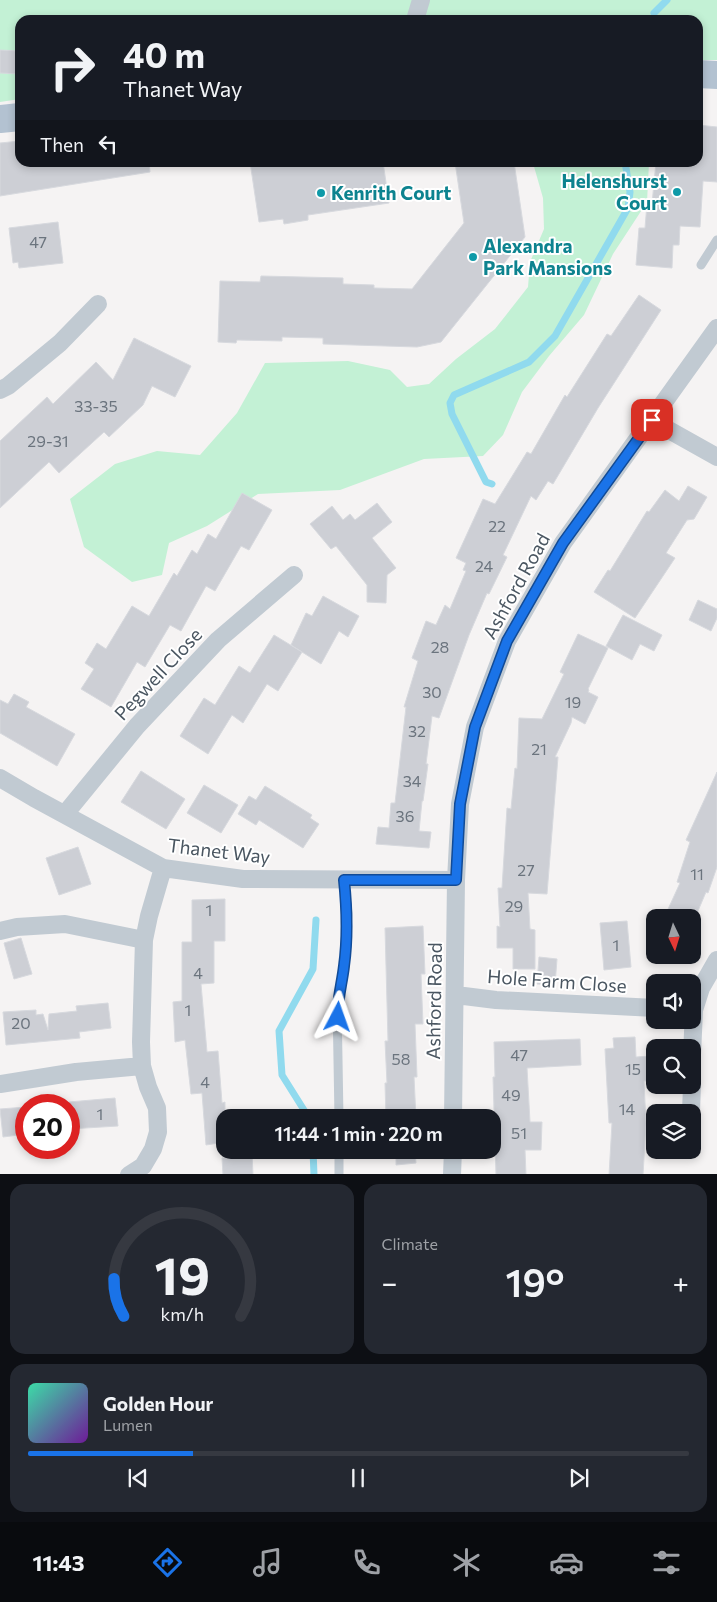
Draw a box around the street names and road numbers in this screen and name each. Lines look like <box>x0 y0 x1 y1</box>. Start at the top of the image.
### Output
street label: Ashford Road <box>477 529 554 643</box>
street label: Pegwell Close <box>109 623 206 725</box>
street label: Thanet Way <box>166 833 272 868</box>
street label: Ashford Road <box>421 942 446 1060</box>
street label: Hole Farm Close <box>486 964 628 997</box>

